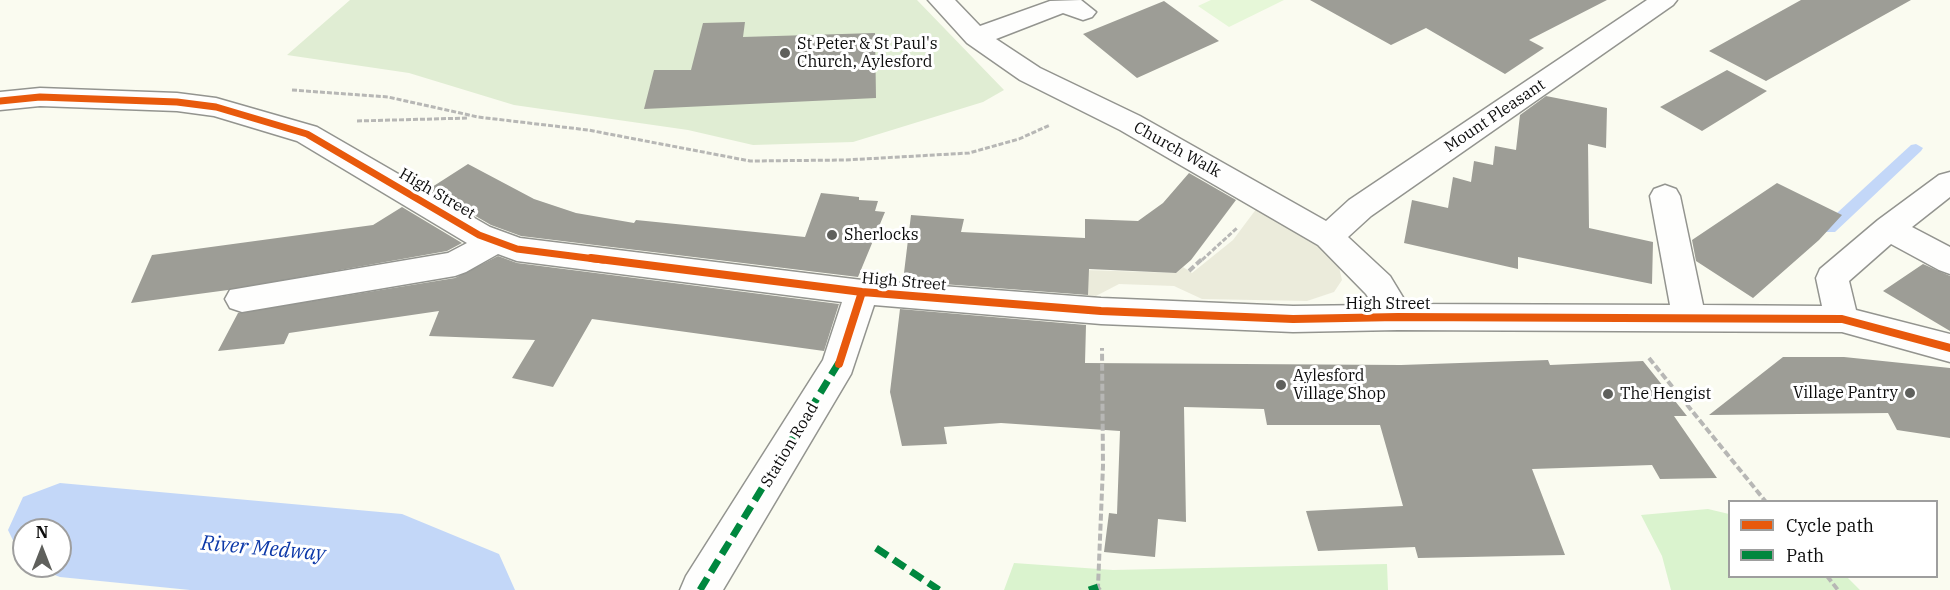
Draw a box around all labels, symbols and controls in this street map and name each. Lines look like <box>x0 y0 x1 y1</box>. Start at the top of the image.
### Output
place label: St Peter & St Paul's Church, Aylesford <box>797 34 938 72</box>
marker: St Peter & St Paul's Church, Aylesford <box>778 46 792 60</box>
street label: Mount Pleasant <box>1441 75 1549 157</box>
street label: Church Walk <box>1130 118 1224 182</box>
street label: High Street <box>395 164 479 224</box>
place label: Sherlocks <box>844 225 918 245</box>
marker: Sherlocks <box>825 228 839 242</box>
street label: High Street <box>861 269 947 295</box>
street label: High Street <box>1346 294 1430 314</box>
place label: Aylesford Village Shop <box>1293 366 1386 404</box>
marker: Aylesford Village Shop <box>1274 378 1288 392</box>
place label: Village Pantry <box>1793 383 1898 403</box>
place label: The Hengist <box>1620 384 1711 404</box>
marker: Village Pantry <box>1903 386 1917 400</box>
marker: The Hengist <box>1601 387 1615 401</box>
street label: Station Road <box>757 399 823 491</box>
legend <box>1728 500 1938 578</box>
text: Cycle path <box>1786 514 1874 537</box>
north arrow <box>12 518 72 578</box>
text: N <box>36 522 48 542</box>
water label: River Medway <box>200 531 326 567</box>
text: Path <box>1786 544 1824 567</box>

